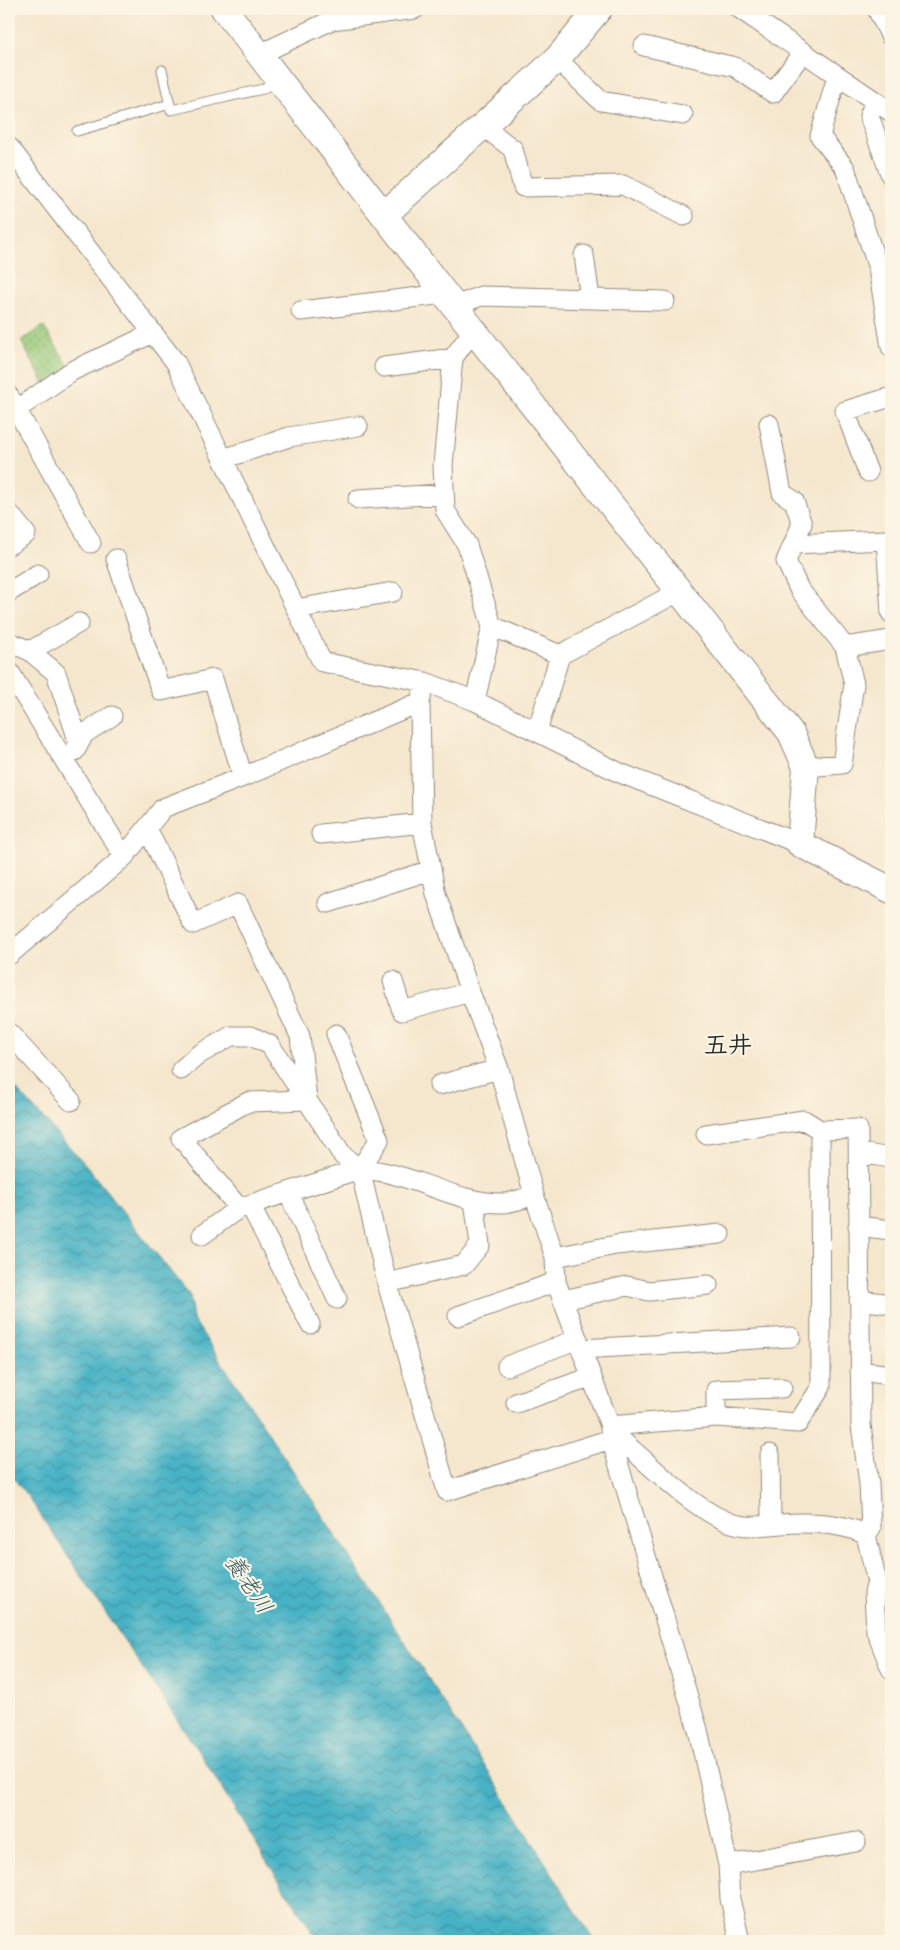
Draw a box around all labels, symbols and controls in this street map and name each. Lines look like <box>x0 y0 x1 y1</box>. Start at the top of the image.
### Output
district label: 五井 <box>704 1030 752 1059</box>
water label: 養老川 <box>219 1549 279 1619</box>

